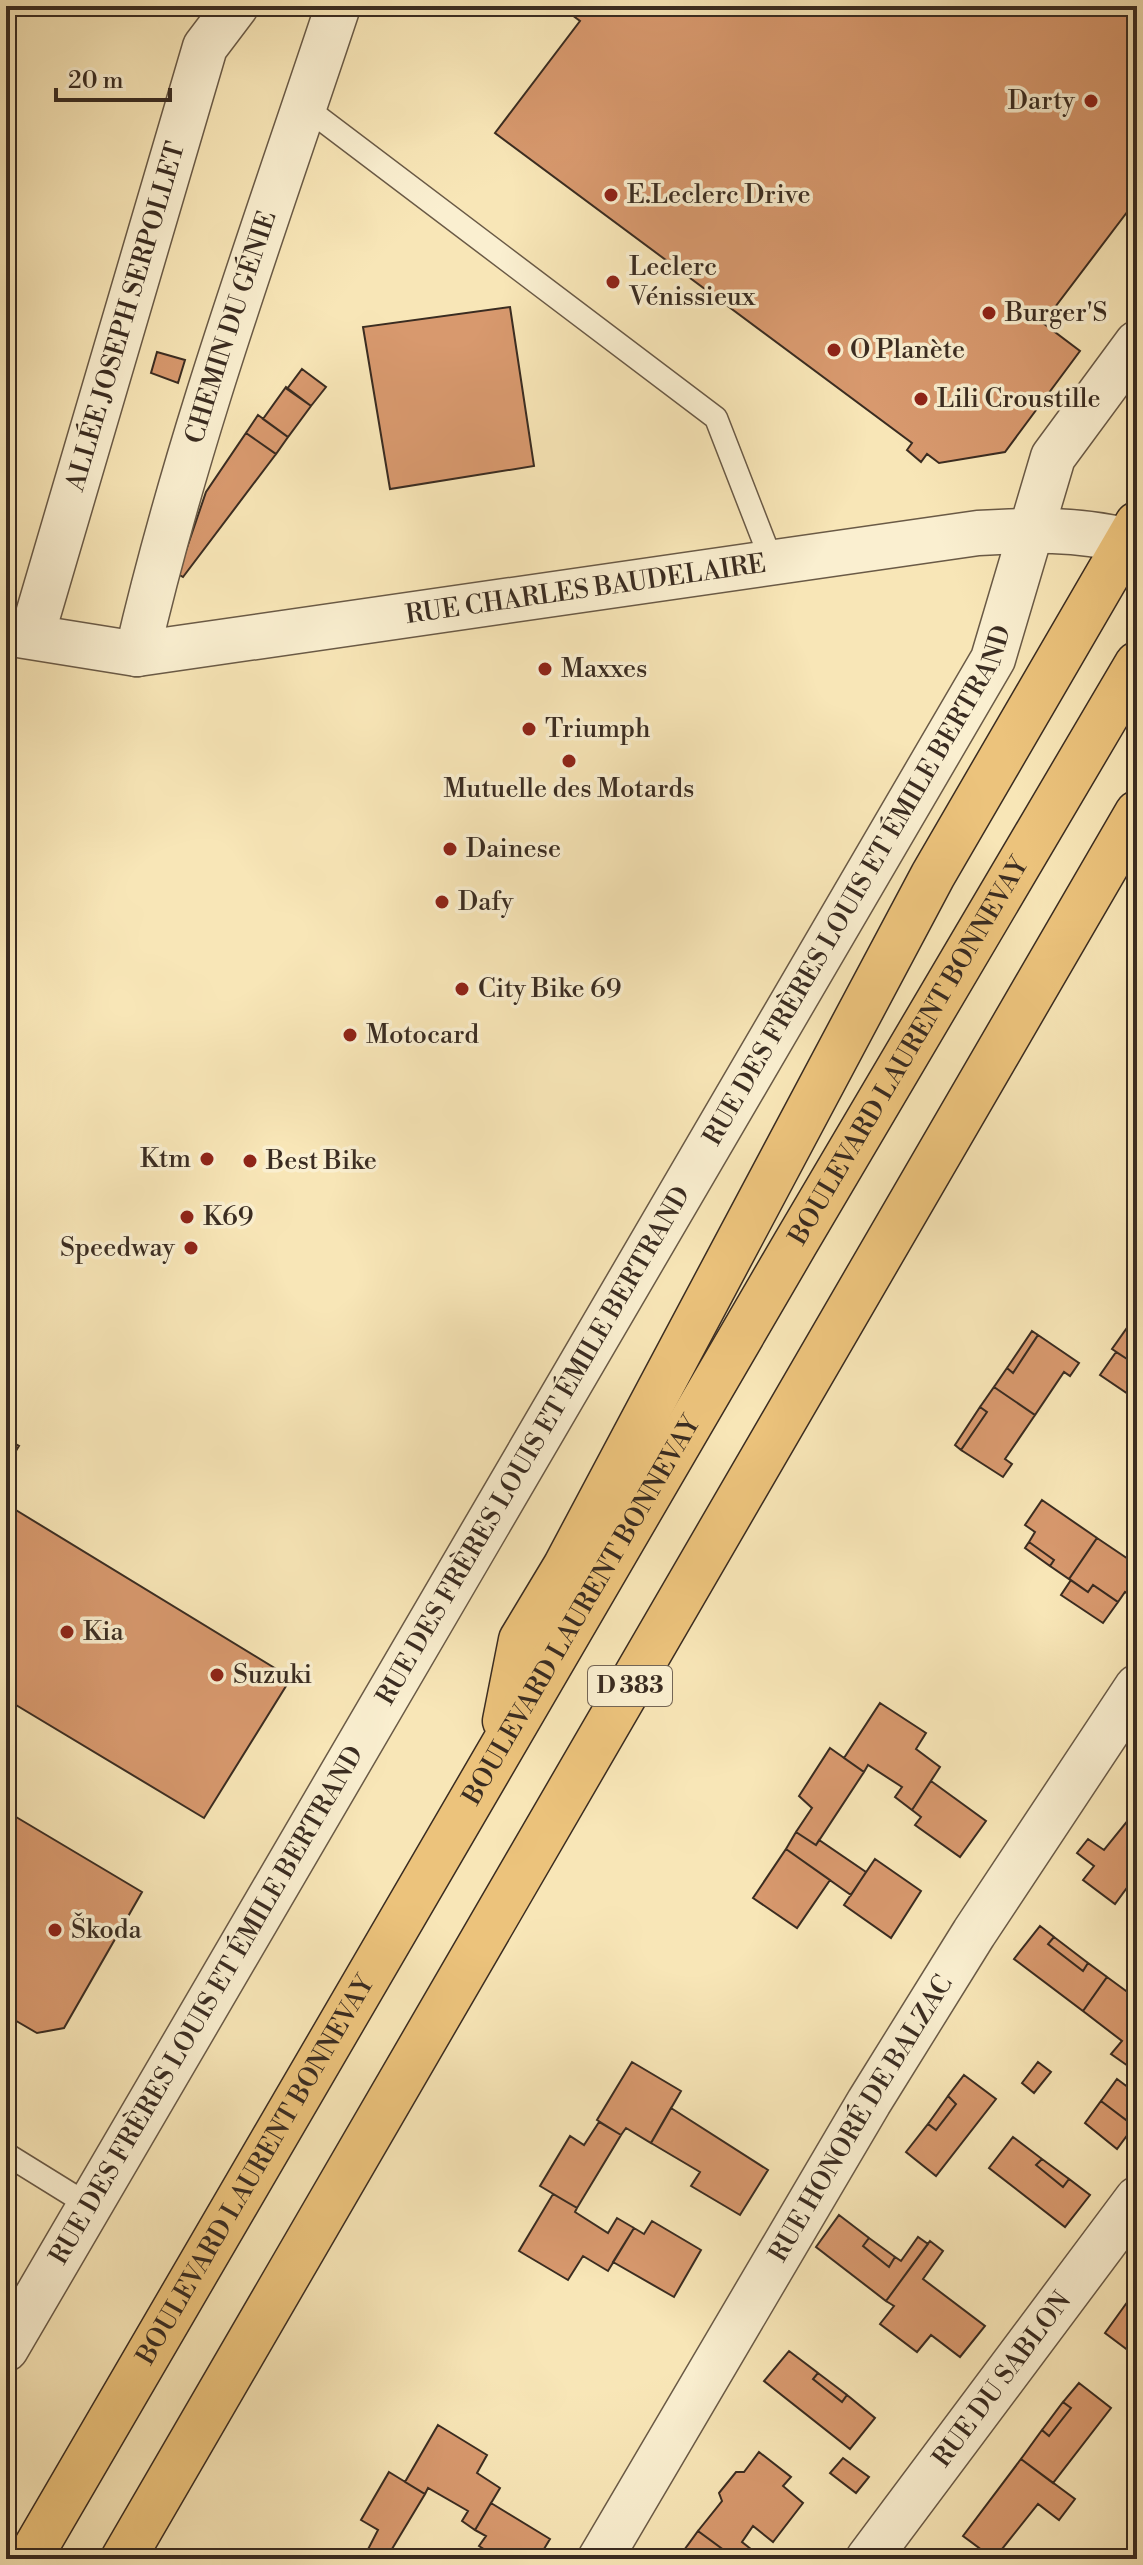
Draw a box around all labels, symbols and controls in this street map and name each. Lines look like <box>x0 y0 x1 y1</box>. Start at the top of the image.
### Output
scale bar <box>56 52 170 102</box>
text: 20 m <box>68 66 124 96</box>
place label: Darty <box>1008 85 1075 117</box>
marker: Darty <box>1082 92 1100 110</box>
street label: ALLÉE JOSEPH SERPOLLET <box>59 138 192 496</box>
place label: E.Leclerc Drive <box>627 179 811 211</box>
marker: E.Leclerc Drive <box>602 186 620 204</box>
street label: CHEMIN DU GÉNIE <box>178 207 284 448</box>
place label: Leclerc Vénissieux <box>628 251 756 313</box>
marker: Leclerc Vénissieux <box>604 273 622 291</box>
place label: Burger'S <box>1004 297 1107 329</box>
marker: Burger'S <box>980 304 998 322</box>
place label: O Planète <box>850 334 965 366</box>
marker: O Planète <box>825 341 843 359</box>
place label: Lili Croustille <box>937 383 1101 415</box>
marker: Lili Croustille <box>912 390 930 408</box>
street label: RUE CHARLES BAUDELAIRE <box>403 548 768 631</box>
street label: RUE DES FRÈRES LOUIS ET ÉMILE BERTRAND <box>696 621 1018 1151</box>
place label: Maxxes <box>561 653 647 685</box>
marker: Maxxes <box>536 660 554 678</box>
place label: Triumph <box>545 713 651 745</box>
marker: Triumph <box>520 720 538 738</box>
marker: Mutuelle des Motards <box>560 752 578 770</box>
place label: Mutuelle des Motards <box>444 773 694 805</box>
place label: Dainese <box>466 833 561 865</box>
marker: Dainese <box>441 840 459 858</box>
street label: BOULEVARD LAURENT BONNEVAY <box>782 850 1037 1251</box>
place label: Dafy <box>458 886 514 918</box>
marker: Dafy <box>433 893 451 911</box>
place label: City Bike 69 <box>478 973 622 1005</box>
marker: City Bike 69 <box>453 980 471 998</box>
place label: Motocard <box>366 1019 479 1051</box>
marker: Motocard <box>341 1026 359 1044</box>
place label: Ktm <box>140 1143 191 1175</box>
place label: Best Bike <box>265 1145 377 1177</box>
marker: Ktm <box>198 1150 216 1168</box>
marker: Best Bike <box>241 1152 259 1170</box>
street label: RUE DES FRÈRES LOUIS ET ÉMILE BERTRAND <box>370 1181 697 1711</box>
place label: K69 <box>203 1201 253 1233</box>
marker: K69 <box>178 1208 196 1226</box>
place label: Speedway <box>60 1232 175 1264</box>
marker: Speedway <box>182 1239 200 1257</box>
street label: BOULEVARD LAURENT BONNEVAY <box>455 1408 708 1811</box>
place label: Kia <box>83 1616 125 1648</box>
marker: Kia <box>58 1623 76 1641</box>
place label: Suzuki <box>233 1659 312 1691</box>
marker: Suzuki <box>208 1666 226 1684</box>
road number: D 383 <box>588 1666 672 1706</box>
street label: RUE DES FRÈRES LOUIS ET ÉMILE BERTRAND <box>43 1740 371 2270</box>
place label: Škoda <box>71 1912 143 1946</box>
marker: Škoda <box>46 1921 64 1939</box>
street label: BOULEVARD LAURENT BONNEVAY <box>129 1968 382 2371</box>
street label: RUE HONORÉ DE BALZAC <box>762 1969 960 2268</box>
street label: RUE DU SABLON <box>926 2285 1078 2474</box>

